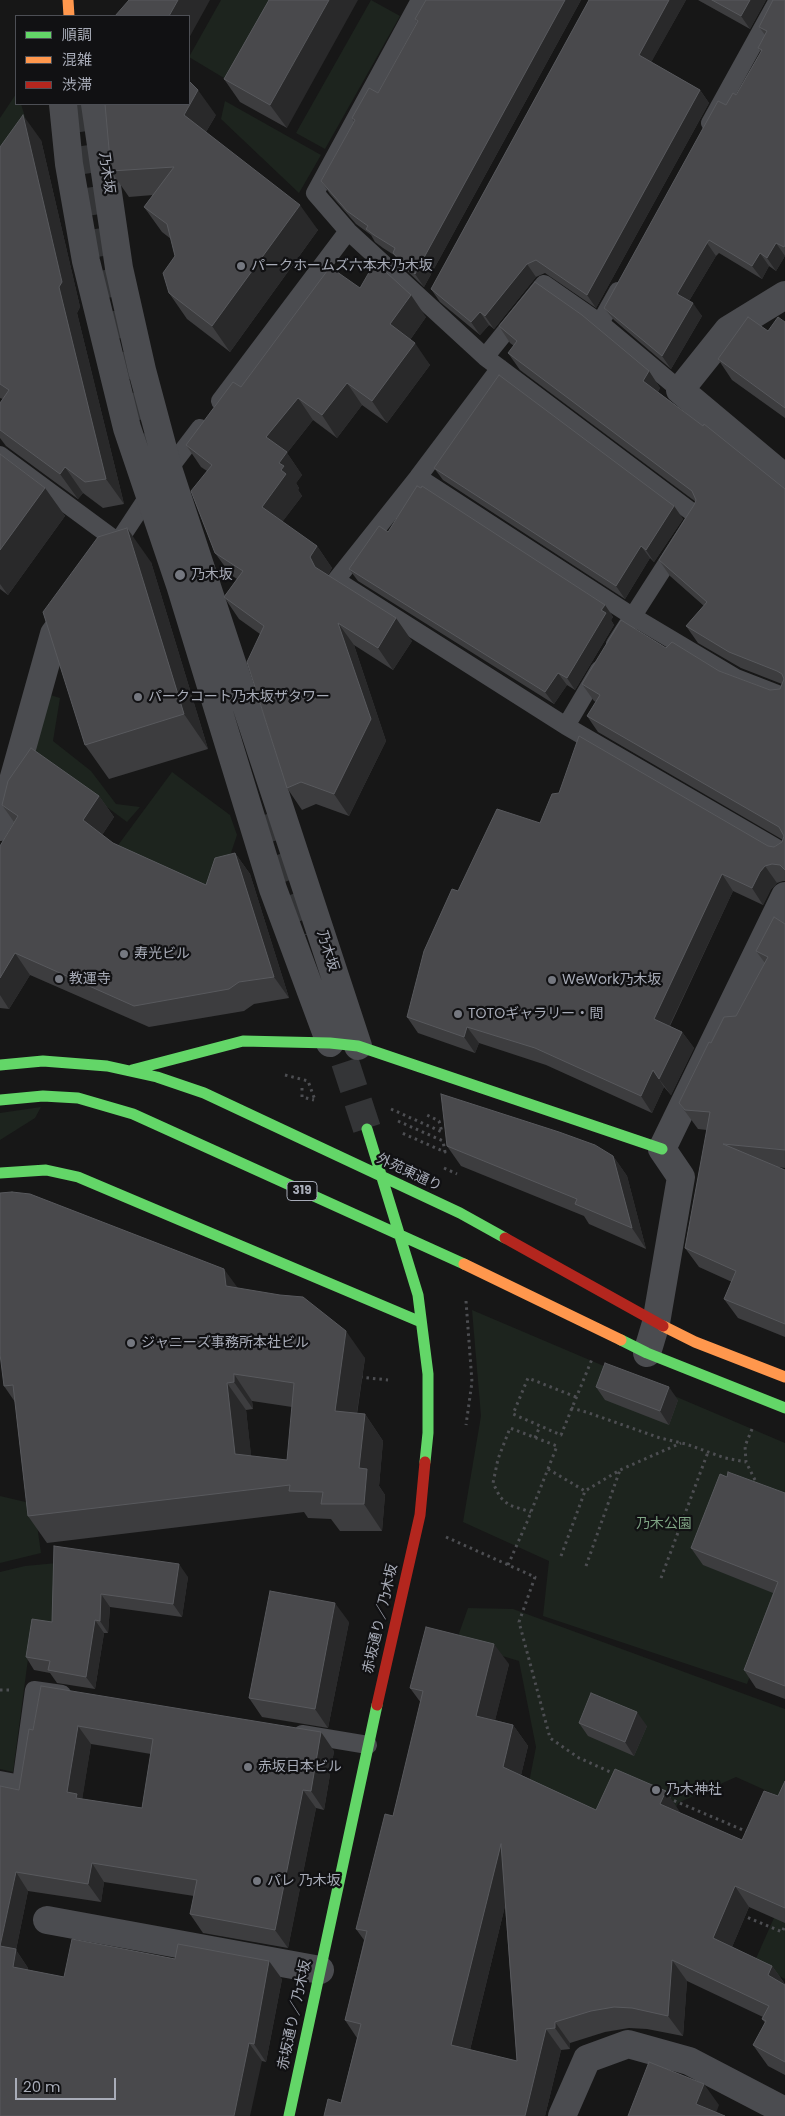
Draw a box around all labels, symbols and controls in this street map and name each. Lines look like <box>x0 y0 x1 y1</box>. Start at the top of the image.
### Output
legend <box>15 15 190 105</box>
text: 順調 <box>62 24 92 45</box>
text: 混雑 <box>62 49 92 70</box>
text: 渋滞 <box>62 74 92 95</box>
street label: 乃木坂 <box>95 151 117 195</box>
place label: パークホームズ六本木乃木坂 <box>251 258 433 274</box>
marker: パークホームズ六本木乃木坂 <box>235 260 247 272</box>
place label: 乃木坂 <box>191 567 233 583</box>
marker: 乃木坂 <box>173 568 187 582</box>
place label: パークコート乃木坂ザタワー <box>148 689 330 705</box>
marker: パークコート乃木坂ザタワー <box>132 691 144 703</box>
street label: 乃木坂 <box>313 928 341 974</box>
place label: 寿光ビル <box>134 946 190 962</box>
marker: 寿光ビル <box>118 948 130 960</box>
place label: 教運寺 <box>69 971 111 987</box>
place label: WeWork乃木坂 <box>562 972 661 988</box>
marker: 教運寺 <box>53 973 65 985</box>
marker: WeWork乃木坂 <box>546 974 558 986</box>
place label: TOTOギャラリー・間 <box>468 1006 603 1022</box>
marker: TOTOギャラリー・間 <box>452 1008 464 1020</box>
street label: 外苑東通り <box>374 1151 444 1195</box>
road number: 319 <box>287 1182 317 1200</box>
place label: ジャニーズ事務所本社ビル <box>141 1335 309 1351</box>
marker: ジャニーズ事務所本社ビル <box>125 1337 137 1349</box>
park label: 乃木公園 <box>636 1516 692 1532</box>
street label: 赤坂通り／乃木坂 <box>360 1563 402 1675</box>
place label: 赤坂日本ビル <box>258 1759 342 1775</box>
marker: 赤坂日本ビル <box>242 1761 254 1773</box>
place label: 乃木神社 <box>666 1782 722 1798</box>
marker: 乃木神社 <box>650 1784 662 1796</box>
place label: パレ 乃木坂 <box>267 1873 341 1889</box>
marker: パレ 乃木坂 <box>251 1875 263 1887</box>
street label: 赤坂通り／乃木坂 <box>275 1958 315 2072</box>
scale bar <box>18 2068 119 2100</box>
text: 20 m <box>23 2076 61 2097</box>

